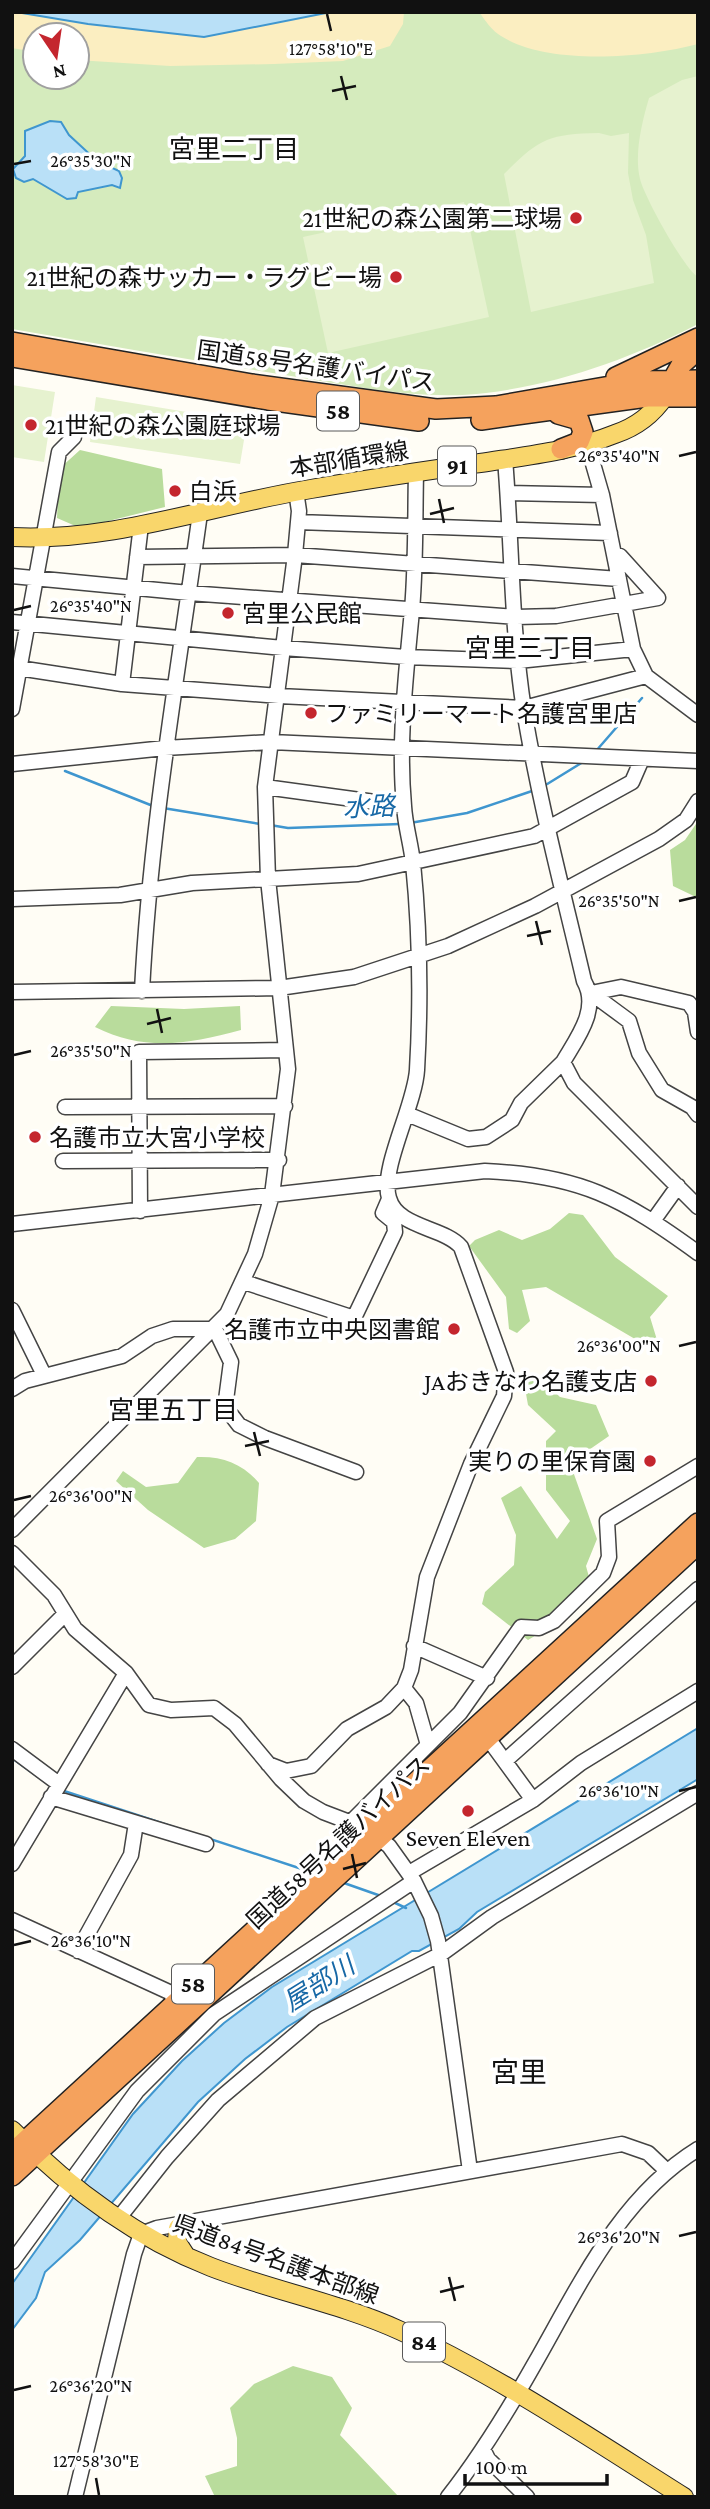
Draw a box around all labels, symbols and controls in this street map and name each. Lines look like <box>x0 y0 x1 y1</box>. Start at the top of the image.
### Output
north arrow <box>21 21 91 91</box>
text: 127°58'10"E <box>289 39 373 59</box>
text: N <box>51 60 68 84</box>
district label: 宮里二丁目 <box>169 135 299 164</box>
text: 26°35'30"N <box>50 151 132 171</box>
place label: 21世紀の森公園第二球場 <box>303 205 562 232</box>
marker: 21世紀の森公園第二球場 <box>568 210 584 226</box>
place label: 21世紀の森サッカー・ラグビー場 <box>27 264 382 291</box>
marker: 21世紀の森サッカー・ラグビー場 <box>388 269 404 285</box>
street label: 国道58号名護バイパス <box>195 336 437 396</box>
road number: 58 <box>317 392 359 430</box>
place label: 21世紀の森公園庭球場 <box>45 412 280 439</box>
marker: 21世紀の森公園庭球場 <box>23 417 39 433</box>
street label: 本部循環線 <box>288 436 410 482</box>
road number: 91 <box>438 446 476 486</box>
text: 26°35'40"N <box>578 446 660 466</box>
place label: 白浜 <box>189 478 237 505</box>
marker: 白浜 <box>167 483 183 499</box>
text: 26°35'40"N <box>50 596 132 616</box>
place label: 宮里公民館 <box>242 600 362 627</box>
marker: 宮里公民館 <box>220 605 236 621</box>
district label: 宮里三丁目 <box>465 634 595 663</box>
place label: ファミリーマート名護宮里店 <box>325 700 637 727</box>
marker: ファミリーマート名護宮里店 <box>303 705 319 721</box>
water label: 水路 <box>343 792 397 822</box>
text: 26°35'50"N <box>578 891 660 911</box>
text: 26°35'50"N <box>50 1041 132 1061</box>
place label: 名護市立大宮小学校 <box>49 1124 265 1151</box>
marker: 名護市立大宮小学校 <box>27 1129 43 1145</box>
place label: 名護市立中央図書館 <box>224 1316 440 1343</box>
marker: 名護市立中央図書館 <box>446 1321 462 1337</box>
text: 26°36'00"N <box>577 1336 661 1356</box>
place label: JAおきなわ名護支店 <box>422 1368 637 1395</box>
marker: JAおきなわ名護支店 <box>643 1373 659 1389</box>
district label: 宮里五丁目 <box>108 1396 238 1425</box>
place label: 実りの里保育園 <box>468 1448 636 1475</box>
marker: 実りの里保育園 <box>642 1453 658 1469</box>
text: 26°36'00"N <box>49 1486 133 1506</box>
street label: 国道58号名護バイパス <box>241 1750 435 1934</box>
text: 26°36'10"N <box>579 1781 659 1801</box>
marker: Seven Eleven <box>460 1803 476 1819</box>
place label: Seven Eleven <box>406 1824 530 1851</box>
text: 26°36'10"N <box>51 1931 131 1951</box>
water label: 屋部川 <box>278 1949 362 2017</box>
road number: 58 <box>172 1965 214 2004</box>
district label: 宮里 <box>491 2057 547 2088</box>
street label: 県道84号名護本部線 <box>169 2209 383 2309</box>
text: 26°36'20"N <box>578 2227 661 2247</box>
road number: 84 <box>403 2322 445 2362</box>
text: 26°36'20"N <box>50 2376 133 2396</box>
scale bar <box>465 2442 607 2486</box>
text: 127°58'30"E <box>53 2451 139 2471</box>
text: 100 m <box>476 2455 528 2479</box>

